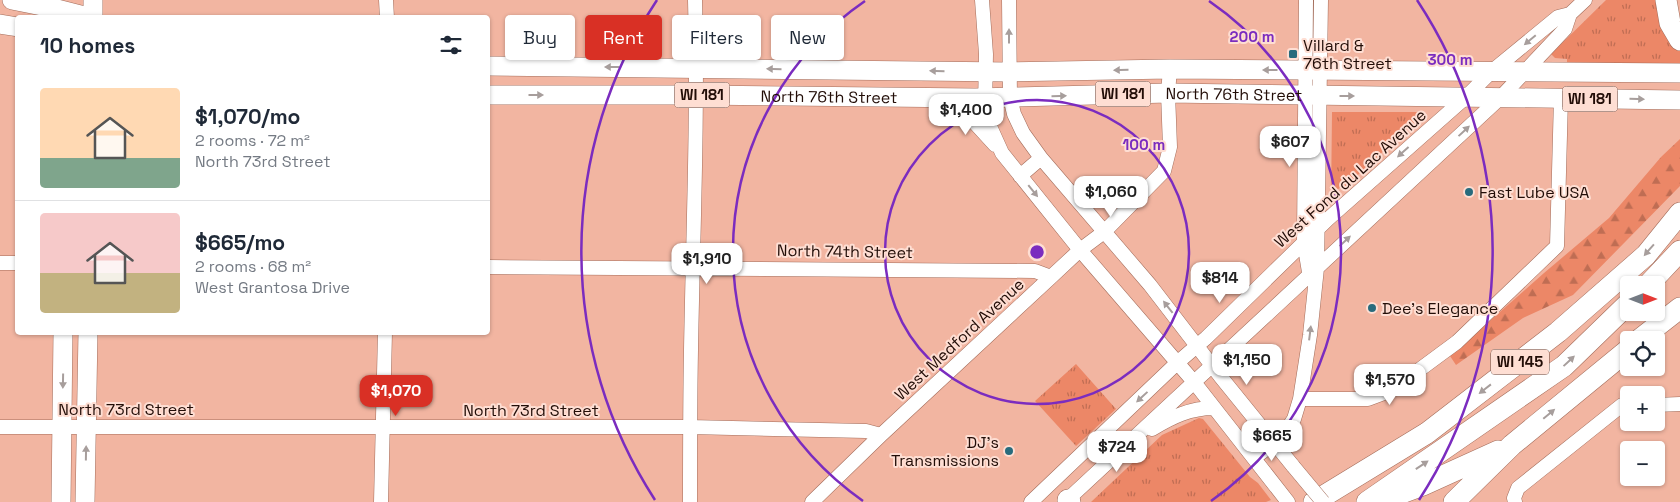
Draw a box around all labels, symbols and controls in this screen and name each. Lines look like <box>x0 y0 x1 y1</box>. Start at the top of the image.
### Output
chip: Buy <box>505 15 575 60</box>
chip: Rent <box>585 15 662 60</box>
chip: Filters <box>672 15 761 60</box>
chip: New <box>771 15 844 60</box>
text: 200 m <box>1230 27 1274 46</box>
one-way arrow <box>1005 28 1013 44</box>
icon: filters <box>437 31 465 59</box>
text: 10 homes <box>40 32 135 59</box>
place label: Villard & 76th Street <box>1303 35 1392 74</box>
one-way arrow <box>1524 35 1537 46</box>
marker: Villard & 76th Street <box>1287 48 1299 60</box>
text: 300 m <box>1427 50 1473 69</box>
one-way arrow <box>603 63 619 71</box>
one-way arrow <box>766 64 782 72</box>
one-way arrow <box>928 66 944 74</box>
one-way arrow <box>1113 66 1129 74</box>
one-way arrow <box>1262 66 1278 74</box>
road number: WI 181 <box>674 82 730 108</box>
road number: WI 181 <box>1096 82 1150 106</box>
street label: North 76th Street <box>1165 83 1302 106</box>
street label: North 76th Street <box>760 86 898 108</box>
road number: WI 181 <box>1562 86 1618 112</box>
one-way arrow <box>528 91 544 99</box>
one-way arrow <box>1339 91 1355 99</box>
one-way arrow <box>1051 92 1067 100</box>
pin: $1,400 <box>925 94 1007 136</box>
one-way arrow <box>1629 95 1645 103</box>
text: $1,400 <box>940 99 992 120</box>
text: $1,070/mo <box>195 103 300 130</box>
street label: West Fond du Lac Avenue <box>1270 104 1431 252</box>
icon: home <box>80 108 140 168</box>
one-way arrow <box>1457 125 1469 137</box>
pin: $607 <box>1260 126 1320 168</box>
text: 2 rooms · 72 m² <box>195 130 310 151</box>
text: $607 <box>1271 131 1309 152</box>
text: 100 m <box>1123 135 1165 154</box>
one-way arrow <box>1398 146 1410 158</box>
text: North 73rd Street <box>195 151 331 172</box>
pin: $1,060 <box>1070 176 1152 218</box>
text: $1,060 <box>1085 181 1137 202</box>
place label: Fast Lube USA <box>1479 182 1589 203</box>
one-way arrow <box>1027 184 1038 197</box>
marker: Fast Lube USA <box>1463 186 1475 198</box>
text: $665/mo <box>195 229 285 256</box>
icon: home <box>80 233 140 293</box>
one-way arrow <box>1338 235 1350 247</box>
street label: North 74th Street <box>777 240 913 263</box>
pin: $1,910 <box>666 242 748 285</box>
centre of rings <box>1028 243 1046 261</box>
one-way arrow <box>1643 244 1654 257</box>
text: $1,910 <box>682 248 732 269</box>
text: 2 rooms · 68 m² <box>195 256 311 277</box>
pin: $814 <box>1190 262 1250 304</box>
text: $814 <box>1202 267 1238 288</box>
street label: West Medford Avenue <box>890 274 1029 405</box>
north arrow <box>1620 276 1665 321</box>
map controls <box>1620 276 1665 486</box>
text: West Grantosa Drive <box>195 277 350 298</box>
place label: Dee's Elegance <box>1382 298 1498 319</box>
one-way arrow <box>1162 301 1173 314</box>
marker: Dee's Elegance <box>1366 302 1378 314</box>
one-way arrow <box>1306 325 1314 341</box>
button: locate <box>1620 331 1665 376</box>
pin: $1,150 <box>1206 344 1288 386</box>
text: $1,150 <box>1223 349 1271 370</box>
road number: WI 145 <box>1491 350 1549 374</box>
one-way arrow <box>1562 355 1574 367</box>
pin: $1,570 <box>1349 364 1431 406</box>
text: $1,570 <box>1365 369 1415 390</box>
one-way arrow <box>58 373 66 389</box>
pin: $1,070 <box>355 374 437 417</box>
text: $1,070 <box>371 380 421 401</box>
one-way arrow <box>1479 384 1492 395</box>
button: + <box>1620 386 1665 431</box>
one-way arrow <box>1136 391 1148 403</box>
street label: North 73rd Street <box>58 399 194 420</box>
street label: North 73rd Street <box>463 400 599 421</box>
one-way arrow <box>1543 409 1556 420</box>
pin: $665 <box>1242 420 1302 462</box>
text: $665 <box>1252 425 1292 446</box>
pin: $724 <box>1087 430 1147 473</box>
place label: DJ's Transmissions <box>891 432 999 471</box>
text: $724 <box>1098 436 1136 457</box>
button: − <box>1620 441 1665 486</box>
one-way arrow <box>82 445 90 461</box>
marker: DJ's Transmissions <box>1003 445 1015 457</box>
one-way arrow <box>1415 460 1429 470</box>

